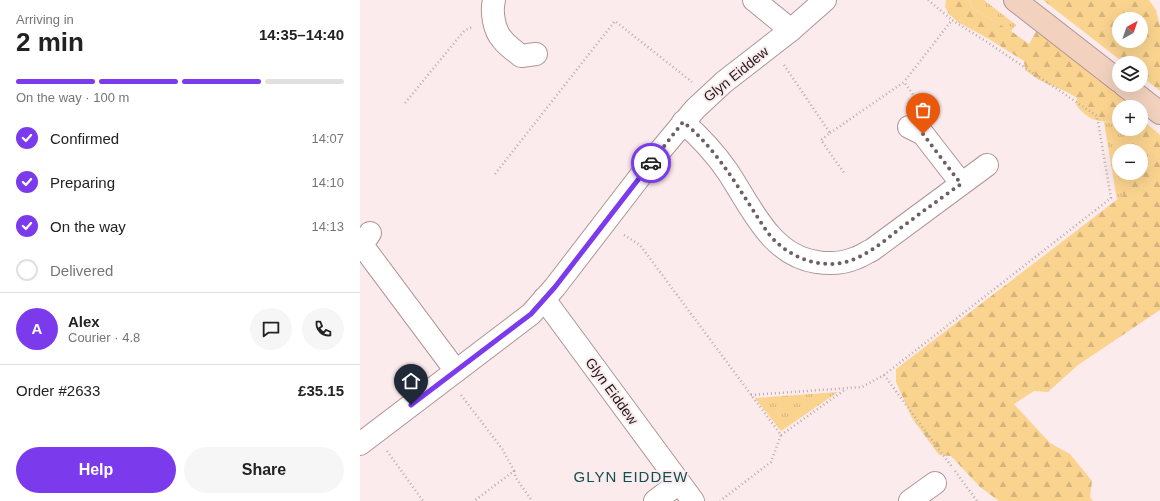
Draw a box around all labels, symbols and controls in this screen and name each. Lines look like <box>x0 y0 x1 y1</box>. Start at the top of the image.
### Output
text: Arriving in <box>16 12 74 27</box>
north arrow <box>1112 12 1148 48</box>
map controls <box>1112 12 1148 180</box>
text: 14:35–14:40 <box>259 26 344 43</box>
text: 2 min <box>16 27 84 57</box>
street label: Glyn Eiddew <box>700 42 772 105</box>
button: layers <box>1112 56 1148 92</box>
text: On the way · 100 m <box>16 90 129 105</box>
pin <box>906 93 940 134</box>
icon: bag <box>912 99 934 121</box>
button: + <box>1112 100 1148 136</box>
icon: check <box>16 127 38 149</box>
text: Confirmed <box>50 130 119 147</box>
text: 14:07 <box>311 131 344 146</box>
courier <box>631 143 671 183</box>
button: − <box>1112 144 1148 180</box>
icon: car <box>640 152 662 174</box>
icon: check <box>16 171 38 193</box>
text: Preparing <box>50 174 115 191</box>
text: 14:10 <box>311 175 344 190</box>
icon: check <box>16 215 38 237</box>
text: On the way <box>50 218 126 235</box>
text: 14:13 <box>311 219 344 234</box>
text: Delivered <box>50 262 113 279</box>
button: chat <box>250 308 292 350</box>
button: phone <box>302 308 344 350</box>
text: Alex <box>68 313 100 330</box>
text: A <box>32 320 42 337</box>
text: Courier · 4.8 <box>68 330 140 345</box>
street label: Glyn Eiddew <box>582 355 642 428</box>
pin <box>394 364 428 405</box>
icon: home <box>400 370 422 392</box>
text: Order #2633 <box>16 382 100 399</box>
text: £35.15 <box>298 382 344 399</box>
button: Help <box>16 447 176 493</box>
button: Share <box>184 447 344 493</box>
district label: GLYN EIDDEW <box>574 468 688 485</box>

